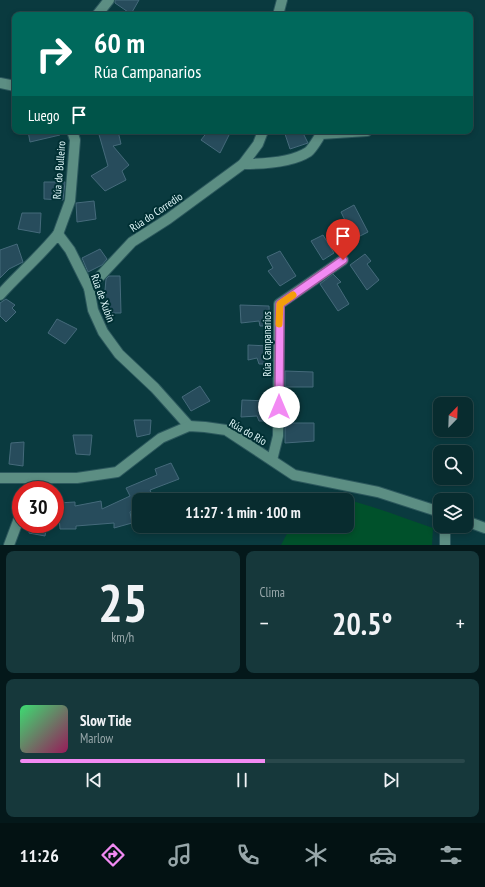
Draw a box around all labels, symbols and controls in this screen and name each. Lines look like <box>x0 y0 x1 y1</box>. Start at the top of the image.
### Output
text: 60 m <box>94 24 145 61</box>
icon: right <box>28 28 80 80</box>
text: Rúa Campanarios <box>94 60 201 83</box>
icon: arrive <box>68 104 90 126</box>
text: Luego <box>28 106 60 125</box>
street label: Rúa do Bulleiro <box>49 140 69 200</box>
street label: Rúa do Corredio <box>127 189 185 235</box>
pin <box>326 219 360 260</box>
icon: arrive <box>332 225 354 247</box>
street label: Rúa de Xubín <box>88 272 118 324</box>
street label: Rúa Campanarios <box>260 311 274 377</box>
position arrow <box>258 386 300 428</box>
north arrow <box>433 397 473 437</box>
map controls <box>433 397 473 533</box>
street label: Rúa do Río <box>227 416 269 448</box>
button: search <box>433 445 473 485</box>
speed limit sign: 30 <box>12 481 64 533</box>
button: layers <box>433 493 473 533</box>
text: 11:27 · 1 min · 100 m <box>185 503 301 522</box>
text: 25 <box>98 569 148 636</box>
text: Clima <box>260 584 285 601</box>
text: 20.5° <box>332 604 392 643</box>
text: − <box>260 609 269 637</box>
text: + <box>456 609 465 637</box>
text: km/h <box>111 629 134 646</box>
text: Slow Tide <box>80 711 132 730</box>
text: Marlow <box>80 730 113 747</box>
icon: previous <box>83 769 105 791</box>
icon: pause <box>231 769 253 791</box>
icon: next <box>380 769 402 791</box>
icon: directions <box>99 841 127 869</box>
icon: music <box>166 841 194 869</box>
icon: phone <box>234 841 262 869</box>
icon: climate <box>302 841 330 869</box>
icon: car <box>369 841 397 869</box>
icon: filters <box>437 841 465 869</box>
text: 11:26 <box>20 844 59 867</box>

